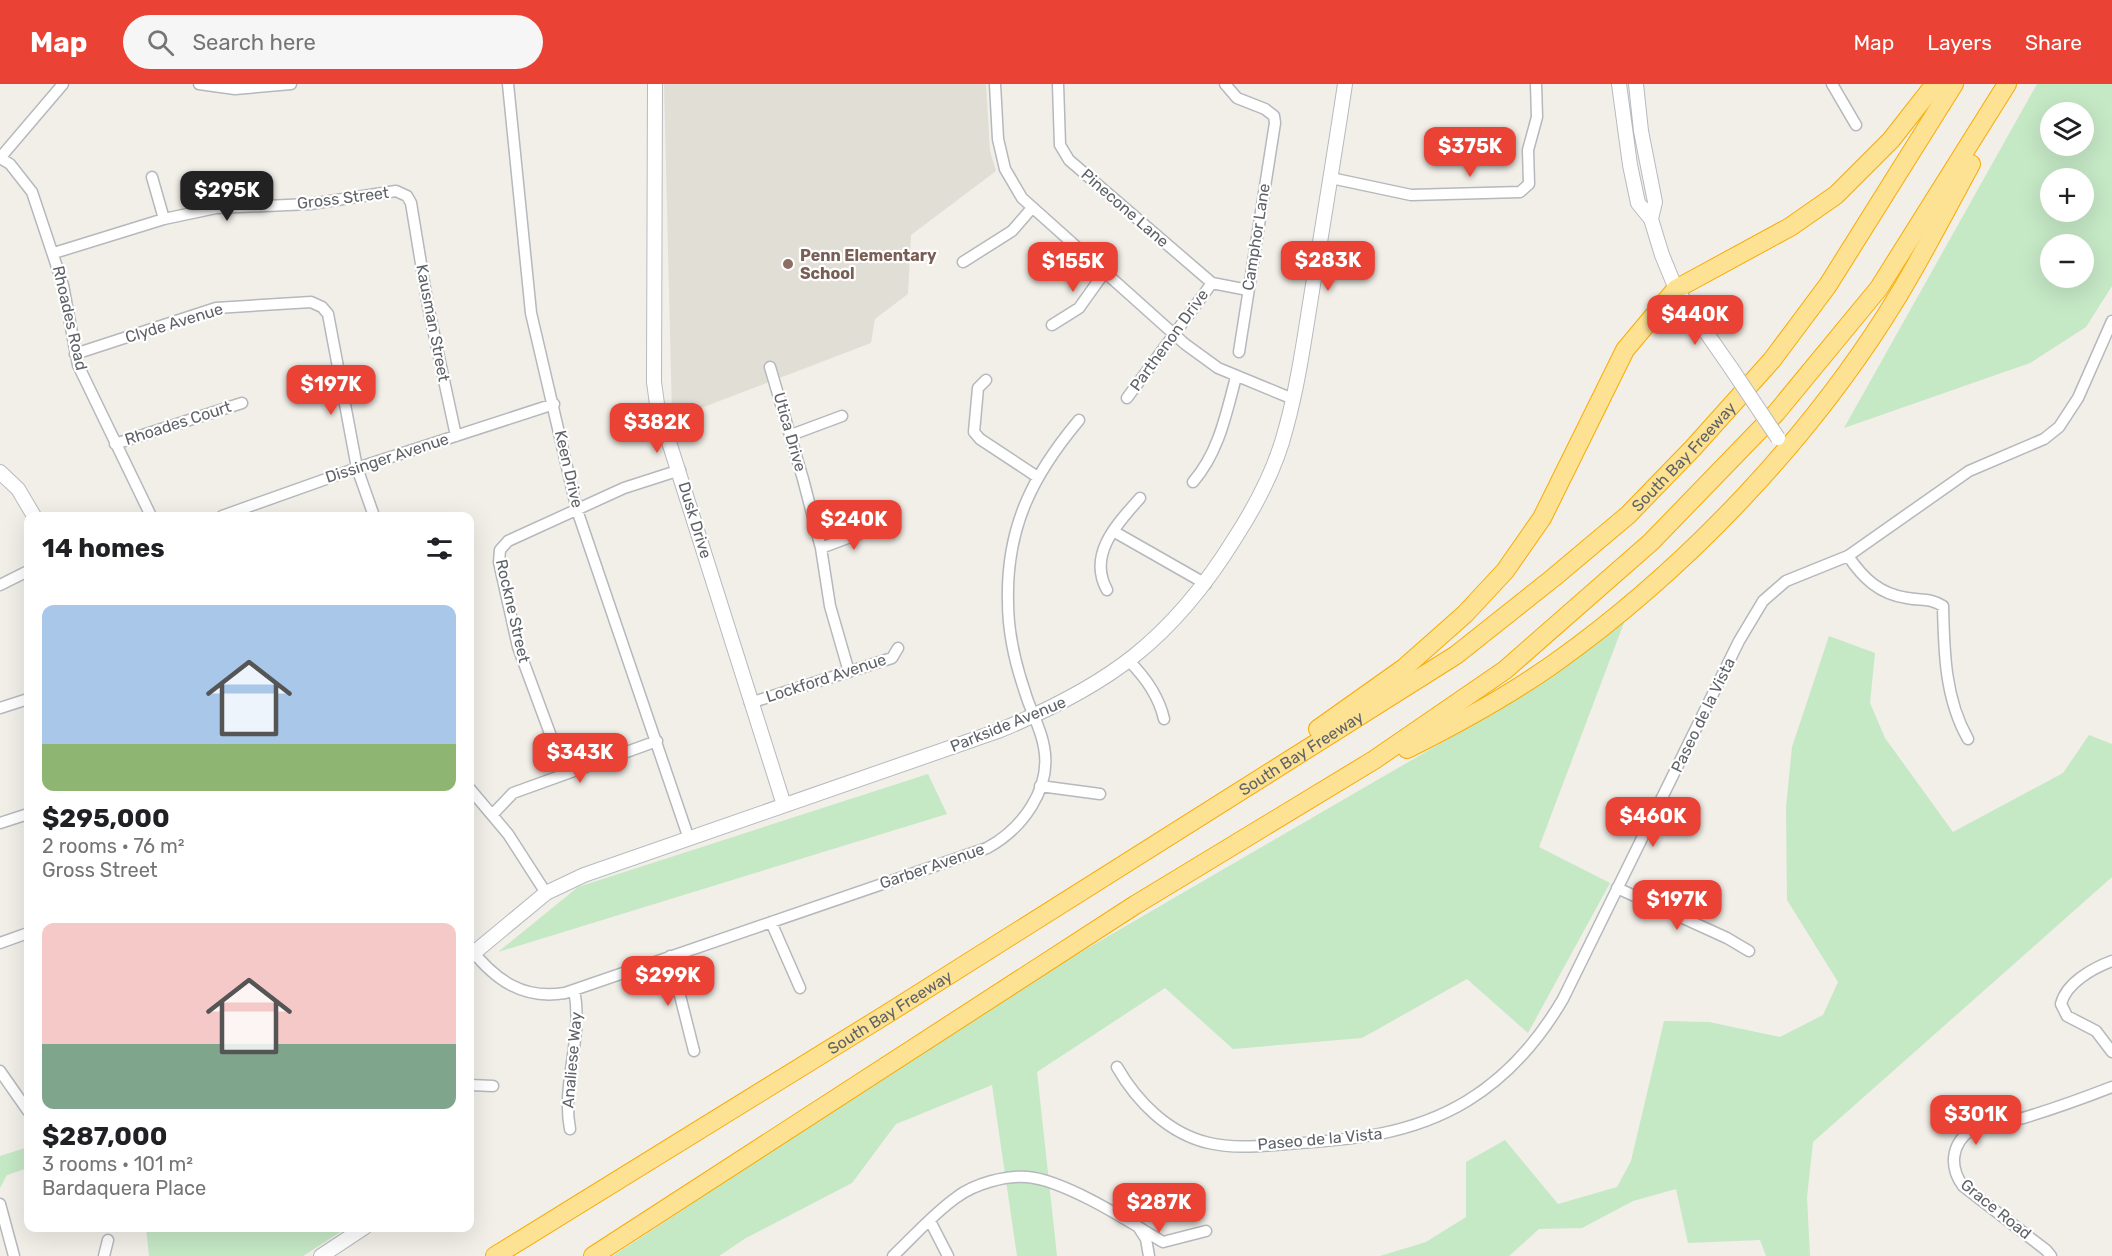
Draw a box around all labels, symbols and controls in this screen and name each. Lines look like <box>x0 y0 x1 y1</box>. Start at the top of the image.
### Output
search box <box>123 15 543 69</box>
text: Map <box>30 26 87 59</box>
icon: search <box>144 26 177 59</box>
text: Search here <box>192 29 316 56</box>
text: Map <box>1853 30 1894 55</box>
text: Layers <box>1927 30 1992 55</box>
text: Share <box>2025 30 2082 55</box>
map controls <box>2040 102 2094 288</box>
button: layers <box>2040 102 2094 156</box>
pin: $375K <box>1428 127 1512 178</box>
text: $375K <box>1438 134 1502 158</box>
street label: Pinecone Lane <box>1077 165 1173 251</box>
button: + <box>2040 168 2094 222</box>
pin: $295K <box>185 171 269 222</box>
text: $295K <box>194 178 260 202</box>
street label: Camphor Lane <box>1238 182 1274 292</box>
street label: Gross Street <box>296 183 390 213</box>
button: − <box>2040 234 2094 288</box>
pin: $283K <box>1286 241 1370 292</box>
pin: $155K <box>1031 242 1115 293</box>
place label: Penn Elementary School <box>800 246 937 283</box>
text: $283K <box>1295 248 1361 272</box>
text: $155K <box>1042 249 1104 273</box>
marker: Penn Elementary School <box>781 257 795 271</box>
street label: Kausman Street <box>412 263 454 383</box>
street label: Rhoades Road <box>49 264 91 372</box>
street label: Parthenon Drive <box>1126 285 1212 395</box>
pin: $440K <box>1653 295 1737 346</box>
street label: Clyde Avenue <box>123 299 225 347</box>
text: $440K <box>1661 302 1729 326</box>
pin: $197K <box>289 365 373 416</box>
text: $197K <box>301 372 361 396</box>
street label: Utica Drive <box>770 390 810 474</box>
street label: Rhoades Court <box>122 397 234 449</box>
street label: South Bay Freeway <box>1628 398 1740 515</box>
pin: $382K <box>615 403 699 454</box>
text: $382K <box>624 410 690 434</box>
street label: Keen Drive <box>551 428 587 510</box>
street label: Dissinger Avenue <box>323 429 451 487</box>
street label: Dusk Drive <box>674 479 716 561</box>
pin: $240K <box>812 500 896 551</box>
text: $240K <box>821 507 887 531</box>
icon: filters <box>423 532 456 565</box>
text: 14 homes <box>42 533 165 564</box>
street label: Rockne Street <box>492 557 534 665</box>
icon: home <box>195 644 303 752</box>
street label: Lockford Avenue <box>763 650 889 706</box>
street label: Paseo de la Vista <box>1667 655 1739 775</box>
street label: Parkside Avenue <box>947 692 1069 756</box>
street label: South Bay Freeway <box>1235 707 1367 799</box>
pin: $343K <box>538 733 622 784</box>
text: $343K <box>547 740 613 764</box>
pin: $460K <box>1611 797 1695 848</box>
text: $295,000 <box>42 803 170 834</box>
text: $460K <box>1620 804 1686 828</box>
text: 2 rooms · 76 m² <box>42 834 185 858</box>
street label: Garber Avenue <box>877 839 987 893</box>
text: Gross Street <box>42 858 158 882</box>
pin: $197K <box>1635 880 1719 931</box>
text: $197K <box>1647 887 1707 911</box>
pin: $299K <box>626 956 710 1007</box>
icon: home <box>195 962 303 1070</box>
text: $299K <box>635 963 701 987</box>
street label: South Bay Freeway <box>824 966 956 1058</box>
street label: Analiese Way <box>558 1011 586 1109</box>
pin: $301K <box>1934 1095 2018 1146</box>
text: $301K <box>1944 1102 2008 1126</box>
text: $287,000 <box>42 1121 167 1152</box>
street label: Paseo de la Vista <box>1257 1124 1383 1154</box>
text: 3 rooms · 101 m² <box>42 1152 193 1176</box>
street label: Grace Road <box>1957 1175 2035 1243</box>
text: Bardaquera Place <box>42 1176 206 1200</box>
pin: $287K <box>1117 1183 1201 1234</box>
text: $287K <box>1127 1190 1191 1214</box>

